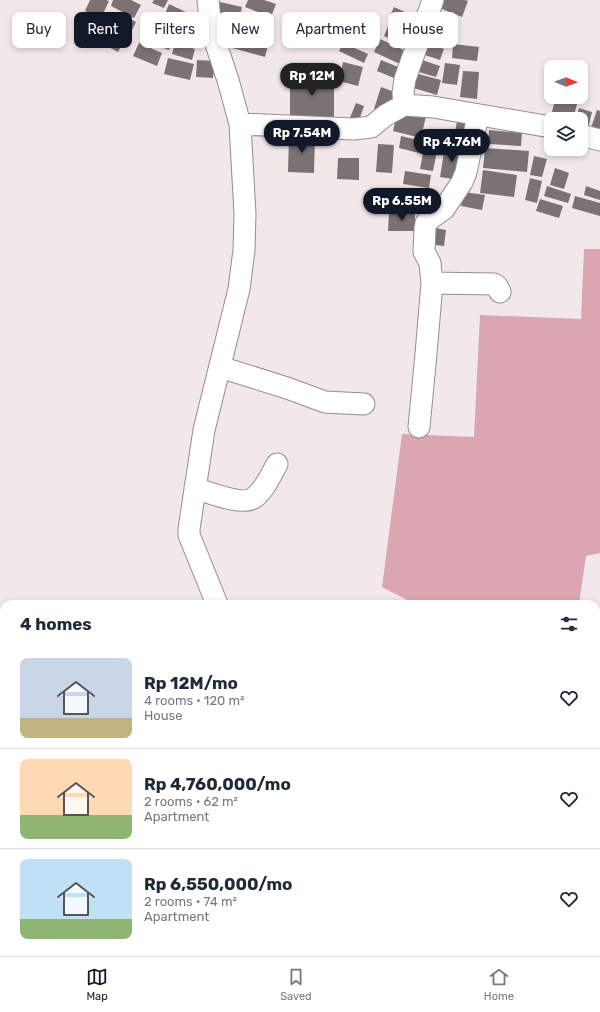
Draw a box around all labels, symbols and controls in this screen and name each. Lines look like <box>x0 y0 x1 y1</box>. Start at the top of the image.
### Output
chip: Buy <box>12 12 66 48</box>
chip: Rent <box>74 12 132 48</box>
chip: Filters <box>140 12 209 48</box>
chip: New <box>217 12 274 48</box>
chip: Apartment <box>282 12 380 48</box>
chip: House <box>388 12 458 48</box>
north arrow <box>544 60 588 104</box>
map controls <box>544 60 588 156</box>
pin: Rp 12M <box>279 63 345 97</box>
text: Rp 12M <box>289 68 335 83</box>
button: layers <box>544 112 588 156</box>
pin: Rp 7.54M <box>261 120 343 154</box>
text: Rp 7.54M <box>273 125 331 140</box>
pin: Rp 4.76M <box>411 129 493 163</box>
text: Rp 4.76M <box>423 134 481 149</box>
pin: Rp 6.55M <box>361 188 443 222</box>
text: Rp 6.55M <box>372 193 432 208</box>
icon: filters <box>558 613 580 635</box>
text: 4 homes <box>20 614 92 634</box>
text: Rp 12M/mo <box>144 673 238 693</box>
icon: home <box>52 674 100 722</box>
icon: heart <box>558 687 580 709</box>
text: 4 rooms · 120 m² <box>144 693 244 708</box>
text: House <box>144 708 182 723</box>
text: Rp 4,760,000/mo <box>144 774 291 794</box>
icon: home <box>52 775 100 823</box>
icon: heart <box>558 788 580 810</box>
text: 2 rooms · 62 m² <box>144 794 238 809</box>
text: Apartment <box>144 809 209 824</box>
text: Rp 6,550,000/mo <box>144 874 292 894</box>
icon: home <box>52 875 100 923</box>
icon: heart <box>558 888 580 910</box>
text: 2 rooms · 74 m² <box>144 894 237 909</box>
text: Apartment <box>144 909 209 924</box>
tab: Map <box>86 966 108 1003</box>
tab: Saved <box>280 966 312 1003</box>
tab: Home <box>484 966 514 1003</box>

